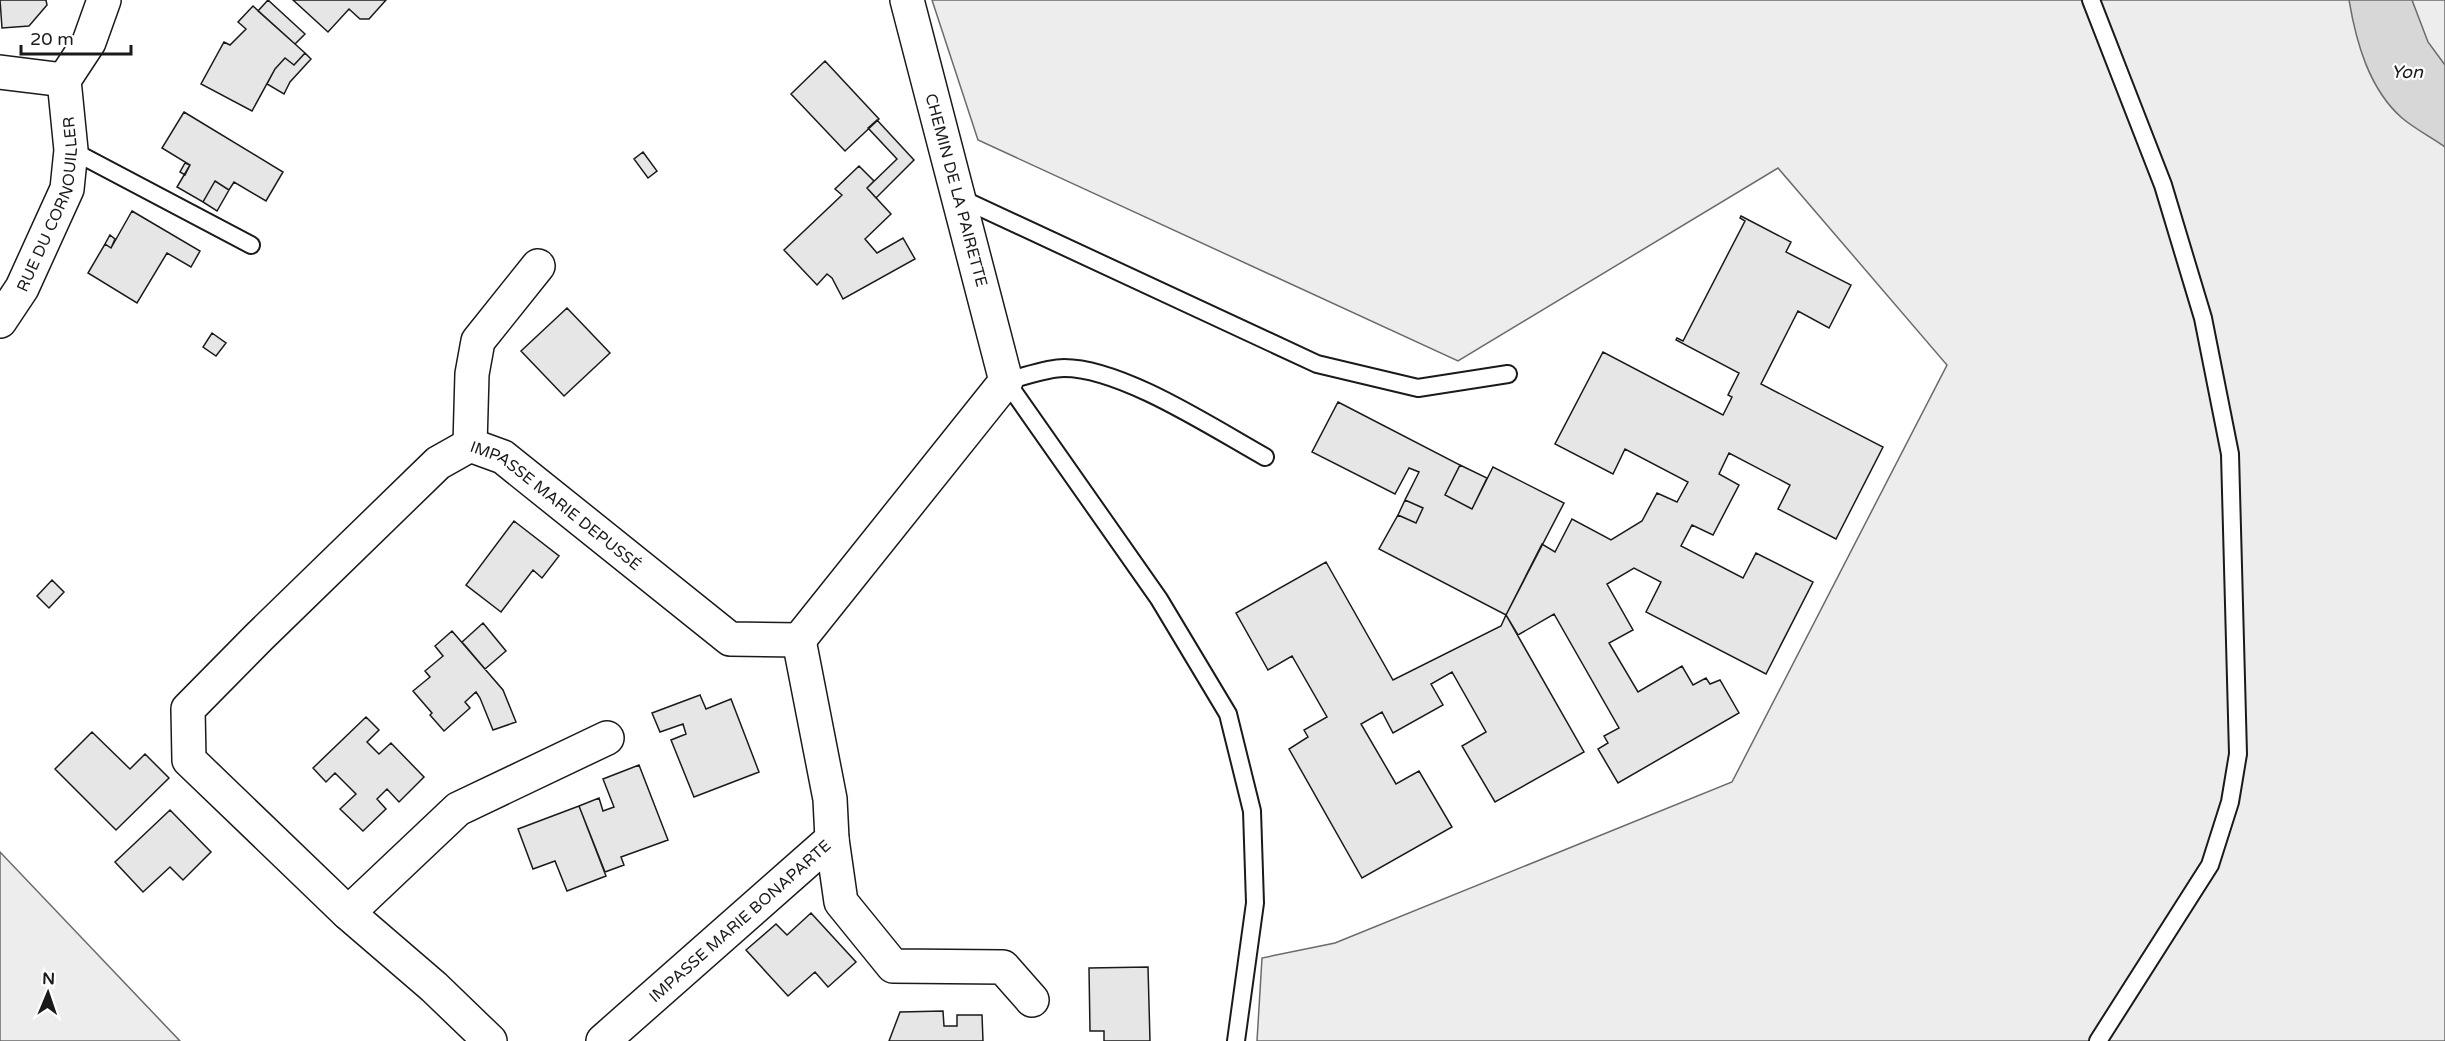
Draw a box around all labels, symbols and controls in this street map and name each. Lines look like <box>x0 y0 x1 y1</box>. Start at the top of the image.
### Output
scale bar <box>21 18 130 56</box>
text: 20 m <box>30 28 74 50</box>
water label: Yon <box>2391 61 2424 83</box>
street label: CHEMIN DE LA PAIRETTE <box>921 91 992 289</box>
street label: RUE DU CORNOUILLER <box>13 116 82 295</box>
street label: IMPASSE MARIE DEPUSSÉ <box>467 437 645 575</box>
street label: IMPASSE MARIE BONAPARTE <box>645 836 835 1007</box>
north arrow <box>18 963 78 1023</box>
text: N <box>42 969 55 989</box>

